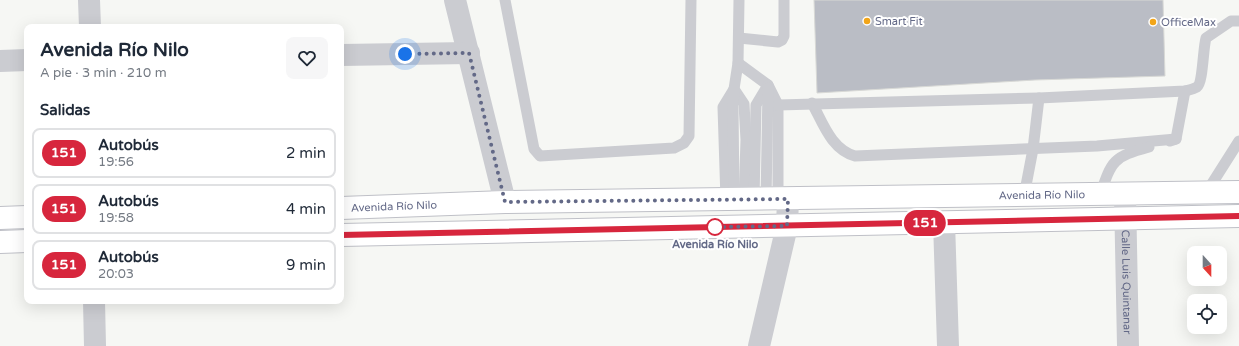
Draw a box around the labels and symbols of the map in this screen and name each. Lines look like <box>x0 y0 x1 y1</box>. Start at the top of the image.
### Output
place label: Smart Fit <box>875 15 923 28</box>
marker: Smart Fit <box>862 16 872 26</box>
place label: OfficeMax <box>1161 16 1216 29</box>
marker: OfficeMax <box>1148 17 1158 27</box>
your location <box>395 44 415 64</box>
street label: Avenida Río Nilo <box>999 188 1085 202</box>
street label: Avenida Río Nilo <box>351 198 438 215</box>
line badge: 151 <box>902 210 948 236</box>
marker: Avenida Río Nilo <box>706 218 724 236</box>
street label: Calle Luis Quintanar <box>1119 229 1134 335</box>
place label: Avenida Río Nilo <box>672 238 758 251</box>
north arrow <box>1187 246 1227 286</box>

